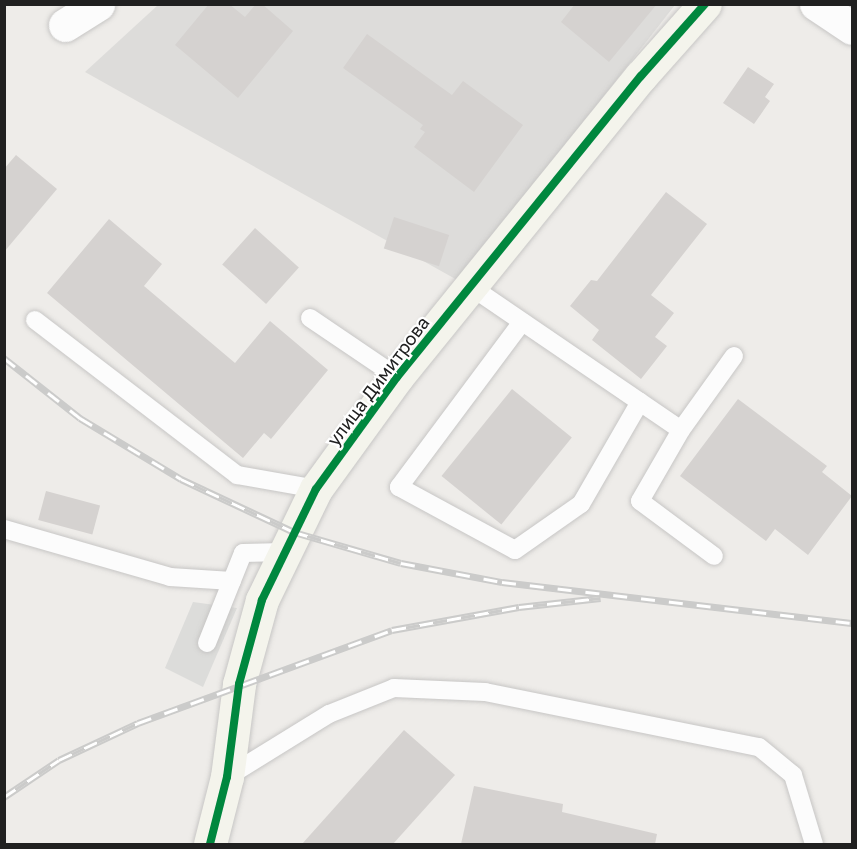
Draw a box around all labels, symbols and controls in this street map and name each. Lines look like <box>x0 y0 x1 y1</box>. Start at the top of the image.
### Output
street label: улица Димитрова <box>322 312 434 450</box>

